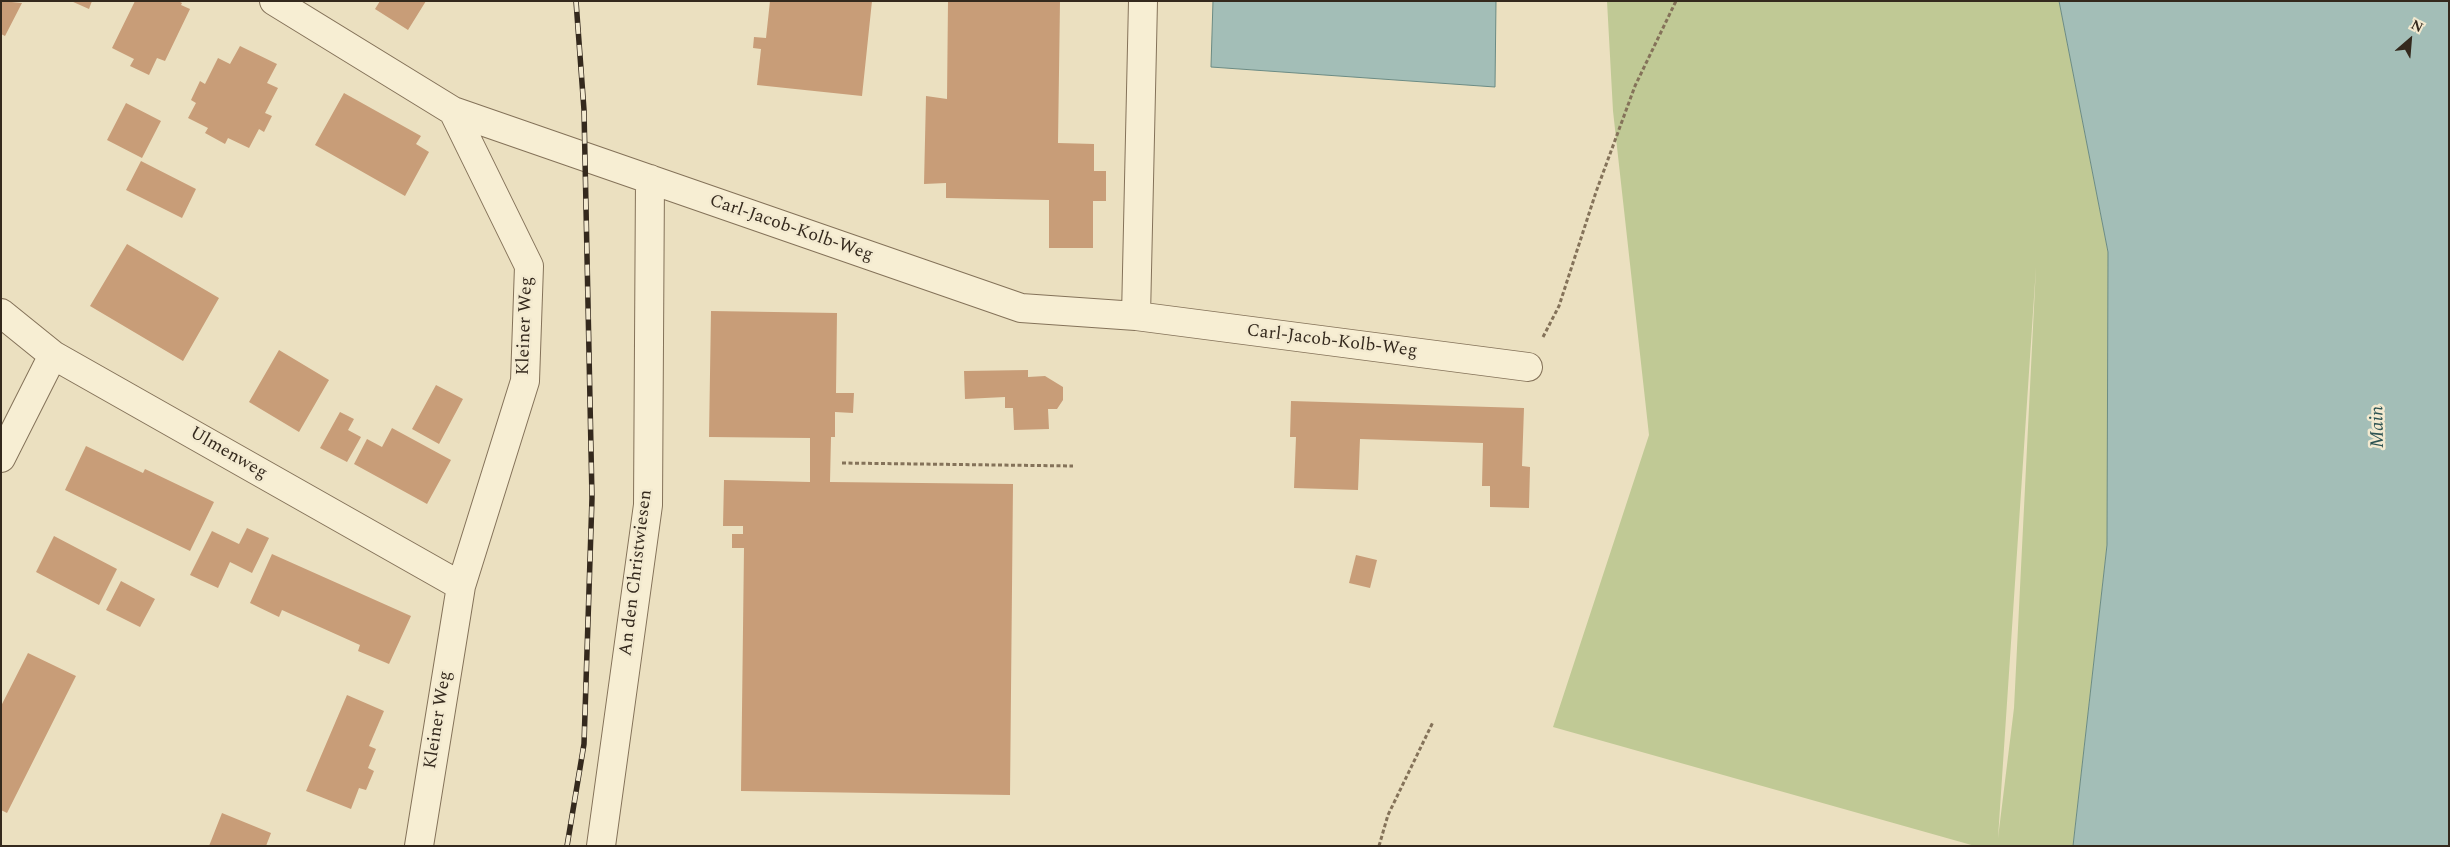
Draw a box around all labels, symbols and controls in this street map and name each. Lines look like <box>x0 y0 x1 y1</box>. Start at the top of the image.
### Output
text: N <box>2407 14 2427 38</box>
north arrow <box>2385 15 2435 65</box>
street label: Carl-Jacob-Kolb-Weg <box>706 191 876 267</box>
street label: Kleiner Weg <box>513 276 539 376</box>
street label: Carl-Jacob-Kolb-Weg <box>1245 321 1419 363</box>
water label: Main <box>2367 406 2391 448</box>
street label: Ulmenweg <box>185 423 271 485</box>
street label: An den Christwiesen <box>616 489 658 657</box>
street label: Kleiner Weg <box>421 669 457 771</box>

